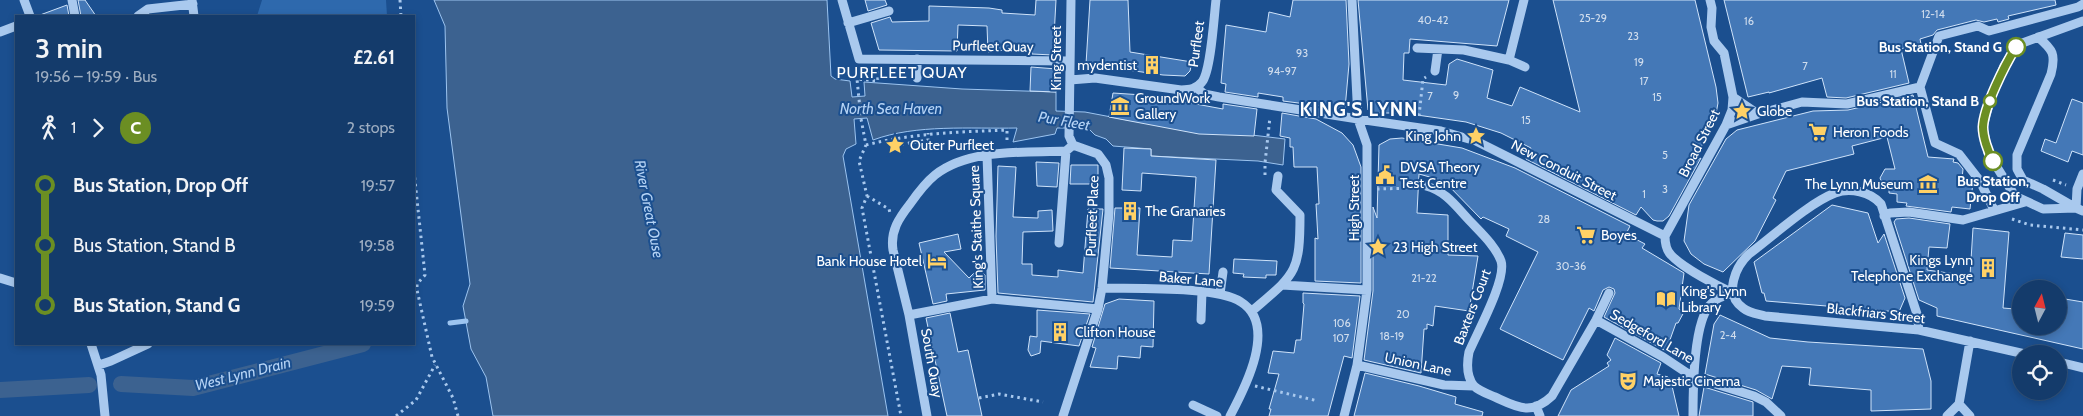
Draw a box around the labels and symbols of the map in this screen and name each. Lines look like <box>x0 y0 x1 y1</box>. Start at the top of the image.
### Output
house number: 12-14 <box>1921 7 1945 21</box>
house number: 25-29 <box>1579 11 1607 25</box>
house number: 40-42 <box>1418 13 1449 27</box>
house number: 16 <box>1744 14 1754 28</box>
street label: Purfleet <box>1184 19 1208 68</box>
street label: King Street <box>1047 25 1065 91</box>
house number: 23 <box>1627 29 1639 43</box>
street label: Purfleet Quay <box>952 36 1034 56</box>
marker: Bus Station, Stand G <box>2006 37 2026 57</box>
place label: Bus Station, Stand G <box>1879 38 2002 56</box>
house number: 93 <box>1296 46 1308 60</box>
building icon: mydentist <box>1141 54 1163 76</box>
house number: 19 <box>1634 55 1644 69</box>
place label: mydentist <box>1077 56 1137 74</box>
house number: 7 <box>1802 59 1808 73</box>
district label: PURFLEET QUAY <box>836 63 968 82</box>
house number: 94-97 <box>1267 64 1297 78</box>
house number: 11 <box>1889 67 1897 81</box>
house number: 17 <box>1639 74 1649 88</box>
house number: 9 <box>1453 88 1459 102</box>
place label: GroundWork Gallery <box>1135 89 1211 123</box>
house number: 7 <box>1427 89 1433 103</box>
house number: 15 <box>1652 90 1662 104</box>
place label: Bus Station, Stand B <box>1856 92 1979 110</box>
marker: Bus Station, Stand B <box>1983 94 1997 108</box>
museum icon: GroundWork Gallery <box>1109 95 1131 117</box>
district label: KING'S LYNN <box>1299 98 1419 121</box>
water label: North Sea Haven <box>840 100 942 118</box>
place icon: Globe <box>1731 100 1753 122</box>
place label: Globe <box>1757 102 1792 120</box>
street label: Broad Street <box>1674 106 1724 180</box>
water label: Pur Fleet <box>1037 108 1092 134</box>
house number: 15 <box>1521 113 1531 127</box>
supermarket icon: Heron Foods <box>1807 121 1829 143</box>
place label: Heron Foods <box>1833 123 1909 141</box>
place icon: King John <box>1465 125 1487 147</box>
place label: King John <box>1405 127 1461 145</box>
place icon: Outer Purfleet <box>884 134 906 156</box>
place label: Outer Purfleet <box>910 136 994 154</box>
street label: New Conduit Street <box>1508 136 1620 204</box>
house number: 5 <box>1662 148 1668 162</box>
marker: Bus Station, Drop Off <box>1983 151 2003 171</box>
water label: River Great Ouse <box>631 158 667 260</box>
place label: DVSA Theory Test Centre <box>1400 158 1480 192</box>
public building icon: DVSA Theory Test Centre <box>1374 164 1396 186</box>
street label: King's Staithe Square <box>965 165 987 289</box>
place label: Bus Station, Drop Off <box>1957 172 2029 206</box>
museum icon: The Lynn Museum <box>1917 173 1939 195</box>
street label: Purfleet Place <box>1082 175 1102 257</box>
street label: High Street <box>1345 175 1363 241</box>
place label: The Lynn Museum <box>1805 175 1913 193</box>
house number: 3 <box>1662 182 1668 196</box>
house number: 1 <box>1642 187 1646 201</box>
building icon: The Granaries <box>1119 200 1141 222</box>
place label: The Granaries <box>1145 202 1226 220</box>
house number: 28 <box>1538 212 1550 226</box>
supermarket icon: Boyes <box>1575 224 1597 246</box>
place label: Boyes <box>1601 226 1637 244</box>
place icon: 23 High Street <box>1367 236 1389 258</box>
place label: 23 High Street <box>1393 238 1478 256</box>
hotel icon: Bank House Hotel <box>926 250 948 272</box>
place label: Kings Lynn Telephone Exchange <box>1851 251 1973 285</box>
place label: Bank House Hotel <box>816 252 923 270</box>
building icon: Kings Lynn Telephone Exchange <box>1977 257 1999 279</box>
house number: 30-36 <box>1556 259 1586 273</box>
street label: Baxters Court <box>1449 266 1495 347</box>
street label: Baker Lane <box>1158 267 1224 291</box>
house number: 21-22 <box>1411 271 1437 285</box>
north arrow <box>2012 280 2068 335</box>
place label: King's Lynn Library <box>1681 282 1747 316</box>
library icon: King's Lynn Library <box>1655 288 1677 310</box>
street label: Blackfriars Street <box>1826 299 1926 327</box>
street label: Sedgeford Lane <box>1607 305 1697 367</box>
house number: 20 <box>1396 307 1410 321</box>
house number: 106 <box>1333 316 1351 330</box>
building icon: Clifton House <box>1049 321 1071 343</box>
place label: Clifton House <box>1075 323 1156 341</box>
street label: South Quay <box>917 327 947 399</box>
house number: 2-4 <box>1720 328 1737 342</box>
house number: 18-19 <box>1380 329 1404 343</box>
house number: 107 <box>1333 331 1350 345</box>
street label: Union Lane <box>1383 348 1453 380</box>
water label: West Lynn Drain <box>193 353 293 395</box>
theatre icon: Majestic Cinema <box>1617 370 1639 392</box>
place label: Majestic Cinema <box>1643 372 1740 390</box>

